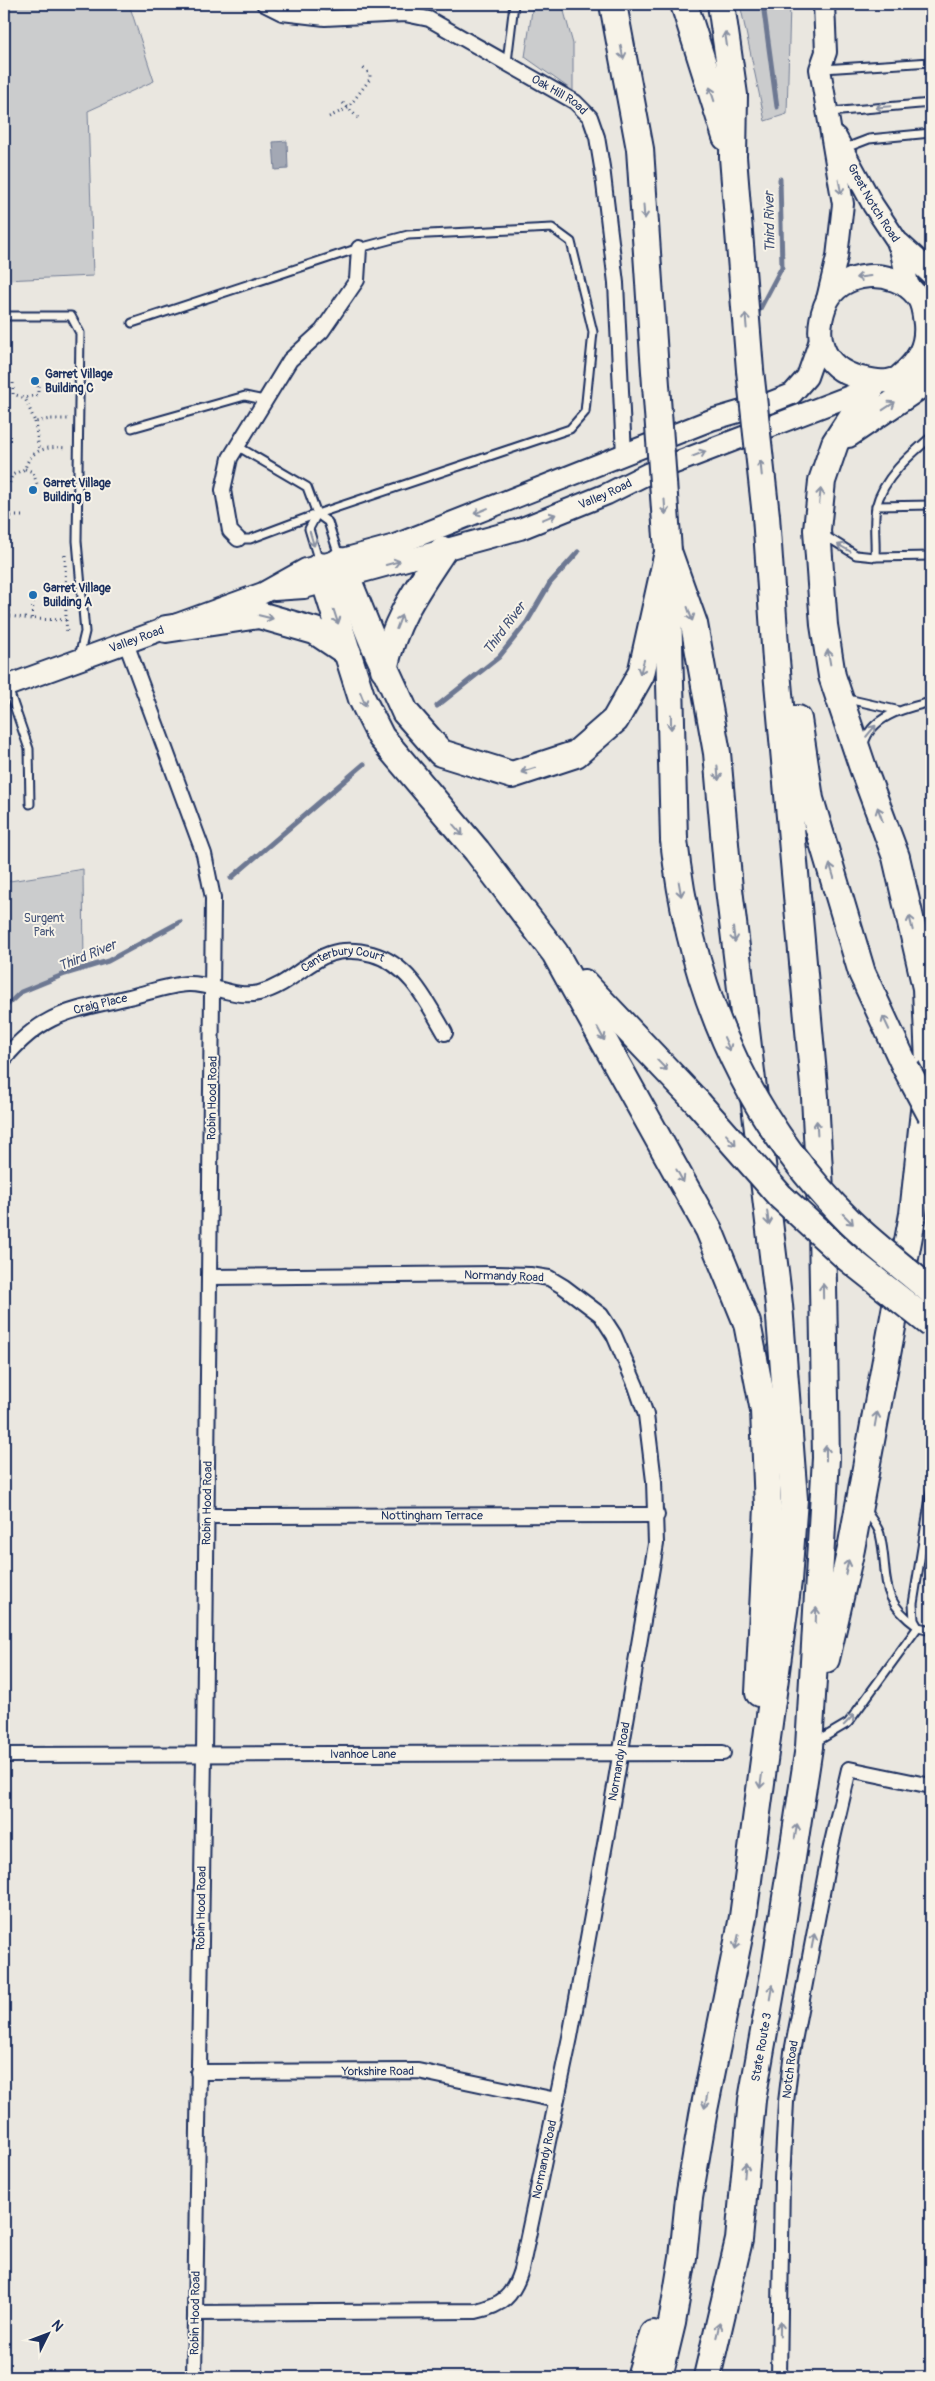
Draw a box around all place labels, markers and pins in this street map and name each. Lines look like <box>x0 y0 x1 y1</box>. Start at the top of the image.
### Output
place label: Garret Village Building C <box>45 367 114 396</box>
marker: Garret Village Building C <box>29 375 41 387</box>
place label: Garret Village Building B <box>43 476 112 505</box>
marker: Garret Village Building B <box>27 484 39 496</box>
place label: Garret Village Building A <box>43 581 112 610</box>
marker: Garret Village Building A <box>27 589 39 601</box>

